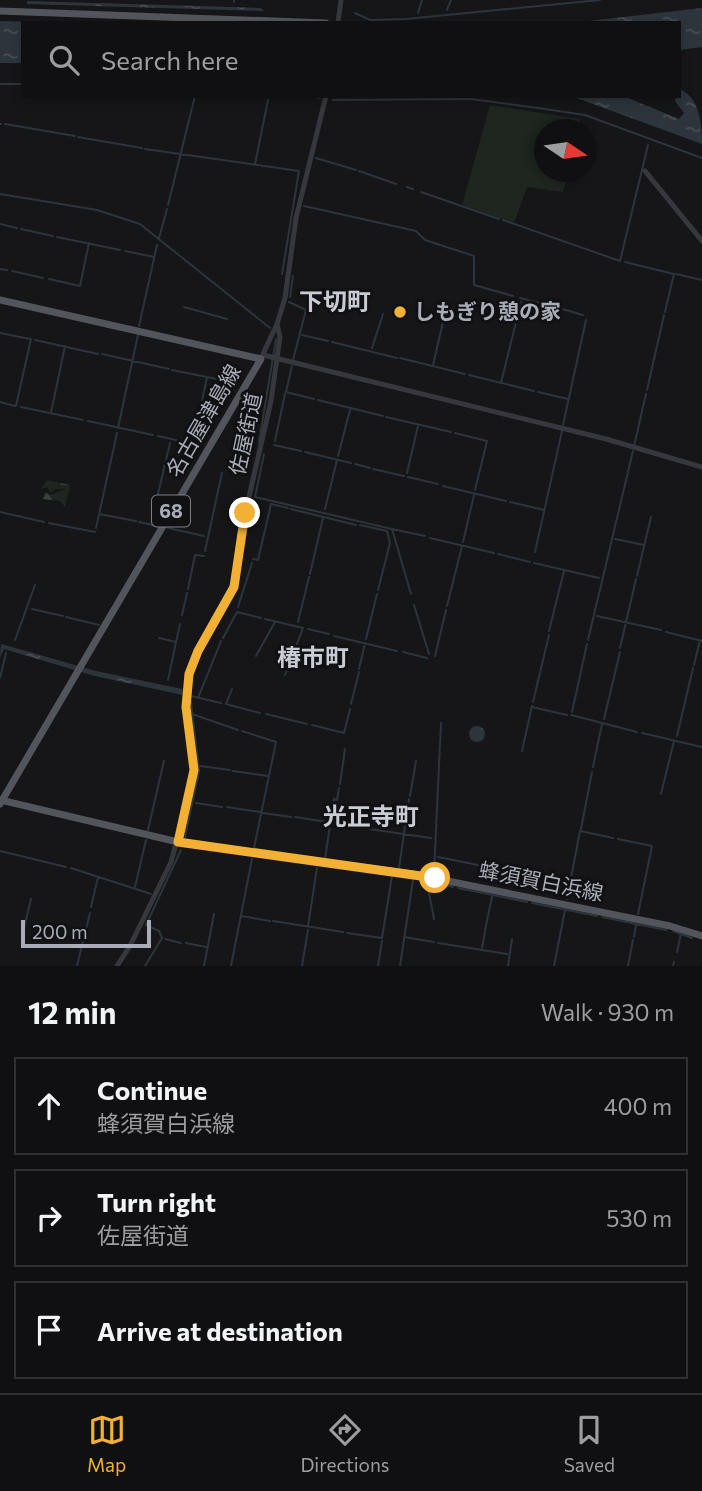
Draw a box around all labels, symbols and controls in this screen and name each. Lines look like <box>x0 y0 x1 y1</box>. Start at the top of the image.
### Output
search box <box>21 21 681 98</box>
icon: search <box>45 41 83 79</box>
text: Search here <box>101 44 239 75</box>
north arrow <box>534 119 597 182</box>
district label: 下切町 <box>299 286 371 315</box>
place label: しもぎり憩の家 <box>414 298 561 323</box>
marker: しもぎり憩の家 <box>392 304 408 320</box>
street label: 名古屋津島線 <box>160 359 245 481</box>
street label: 佐屋街道 <box>224 390 265 477</box>
road number: 68 <box>152 496 190 526</box>
route end <box>229 497 260 528</box>
district label: 椿市町 <box>277 642 349 671</box>
district label: 光正寺町 <box>323 801 419 830</box>
street label: 蜂須賀白浜線 <box>477 856 606 905</box>
route start <box>419 862 450 893</box>
scale bar <box>21 917 150 949</box>
text: 200 m <box>32 920 88 943</box>
text: 12 min <box>28 993 116 1030</box>
text: Walk · 930 m <box>541 998 674 1026</box>
text: Continue <box>97 1074 207 1105</box>
icon: ahead <box>30 1087 68 1125</box>
text: 400 m <box>604 1092 672 1120</box>
text: 蜂須賀白浜線 <box>97 1109 235 1137</box>
text: Turn right <box>97 1186 216 1217</box>
icon: right <box>30 1199 68 1237</box>
text: 530 m <box>606 1204 672 1232</box>
text: 佐屋街道 <box>97 1221 189 1249</box>
icon: arrive <box>30 1311 68 1349</box>
text: Arrive at destination <box>97 1315 343 1346</box>
tab: Map <box>87 1411 126 1476</box>
tab: Directions <box>300 1411 390 1476</box>
tab: Saved <box>564 1411 615 1476</box>

